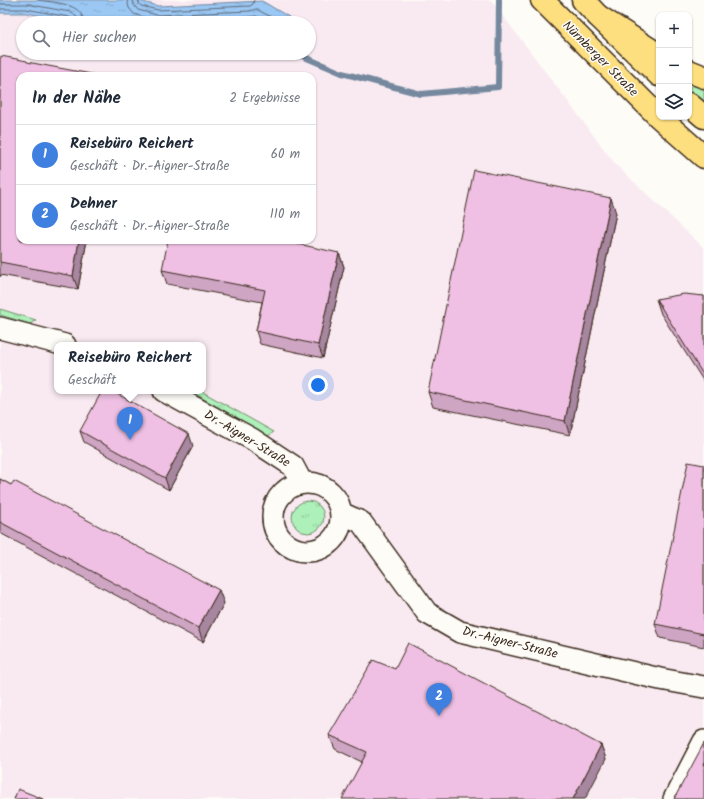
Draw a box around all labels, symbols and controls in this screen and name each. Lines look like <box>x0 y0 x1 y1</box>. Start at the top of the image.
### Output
map controls <box>656 12 692 120</box>
button: + <box>656 12 692 48</box>
search box <box>16 16 316 60</box>
street label: Nürnberger Straße <box>557 16 643 102</box>
text: Hier suchen <box>62 26 136 50</box>
icon: search <box>30 27 52 49</box>
button: − <box>656 48 692 84</box>
button: layers <box>656 84 692 120</box>
text: In der Nähe <box>32 85 121 112</box>
text: 2 Ergebnisse <box>230 88 300 109</box>
text: Reisebüro Reichert <box>70 132 194 156</box>
text: 1 <box>43 144 47 165</box>
text: 60 m <box>271 144 300 165</box>
text: Geschäft · Dr.-Aigner-Straße <box>70 156 229 177</box>
text: Dehner <box>70 192 117 216</box>
text: 2 <box>41 204 49 225</box>
text: 110 m <box>270 204 300 225</box>
text: Geschäft · Dr.-Aigner-Straße <box>70 216 229 237</box>
popup <box>54 342 206 394</box>
text: Reisebüro Reichert <box>68 346 192 370</box>
text: Geschäft <box>68 370 116 391</box>
your location <box>308 375 328 395</box>
street label: Dr.-Aigner-Straße <box>200 405 294 473</box>
pin: 1 <box>117 407 143 440</box>
street label: Dr.-Aigner-Straße <box>460 621 560 665</box>
pin: 2 <box>426 683 452 716</box>

